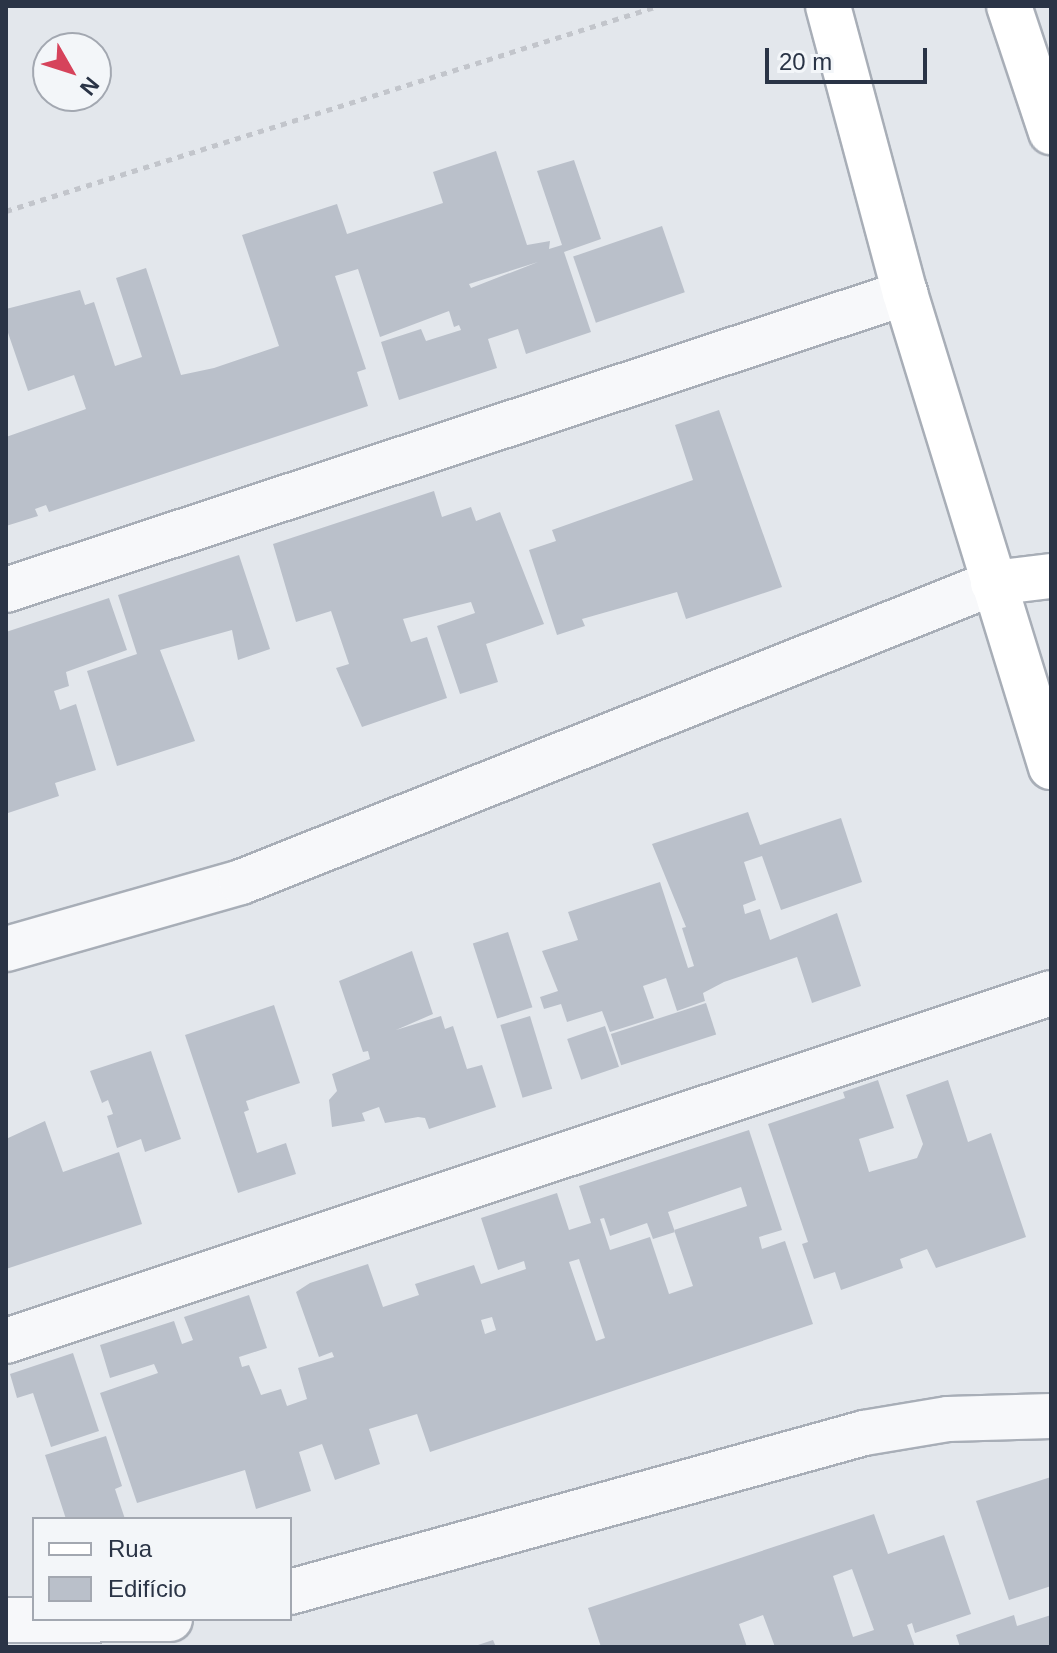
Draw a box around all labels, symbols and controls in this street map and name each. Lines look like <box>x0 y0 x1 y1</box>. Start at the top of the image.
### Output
north arrow <box>32 32 112 112</box>
scale bar <box>769 32 931 82</box>
text: 20 m <box>779 48 832 75</box>
text: N <box>75 72 104 100</box>
legend <box>32 1517 292 1621</box>
text: Rua <box>108 1535 152 1562</box>
text: Edifício <box>108 1575 187 1602</box>

